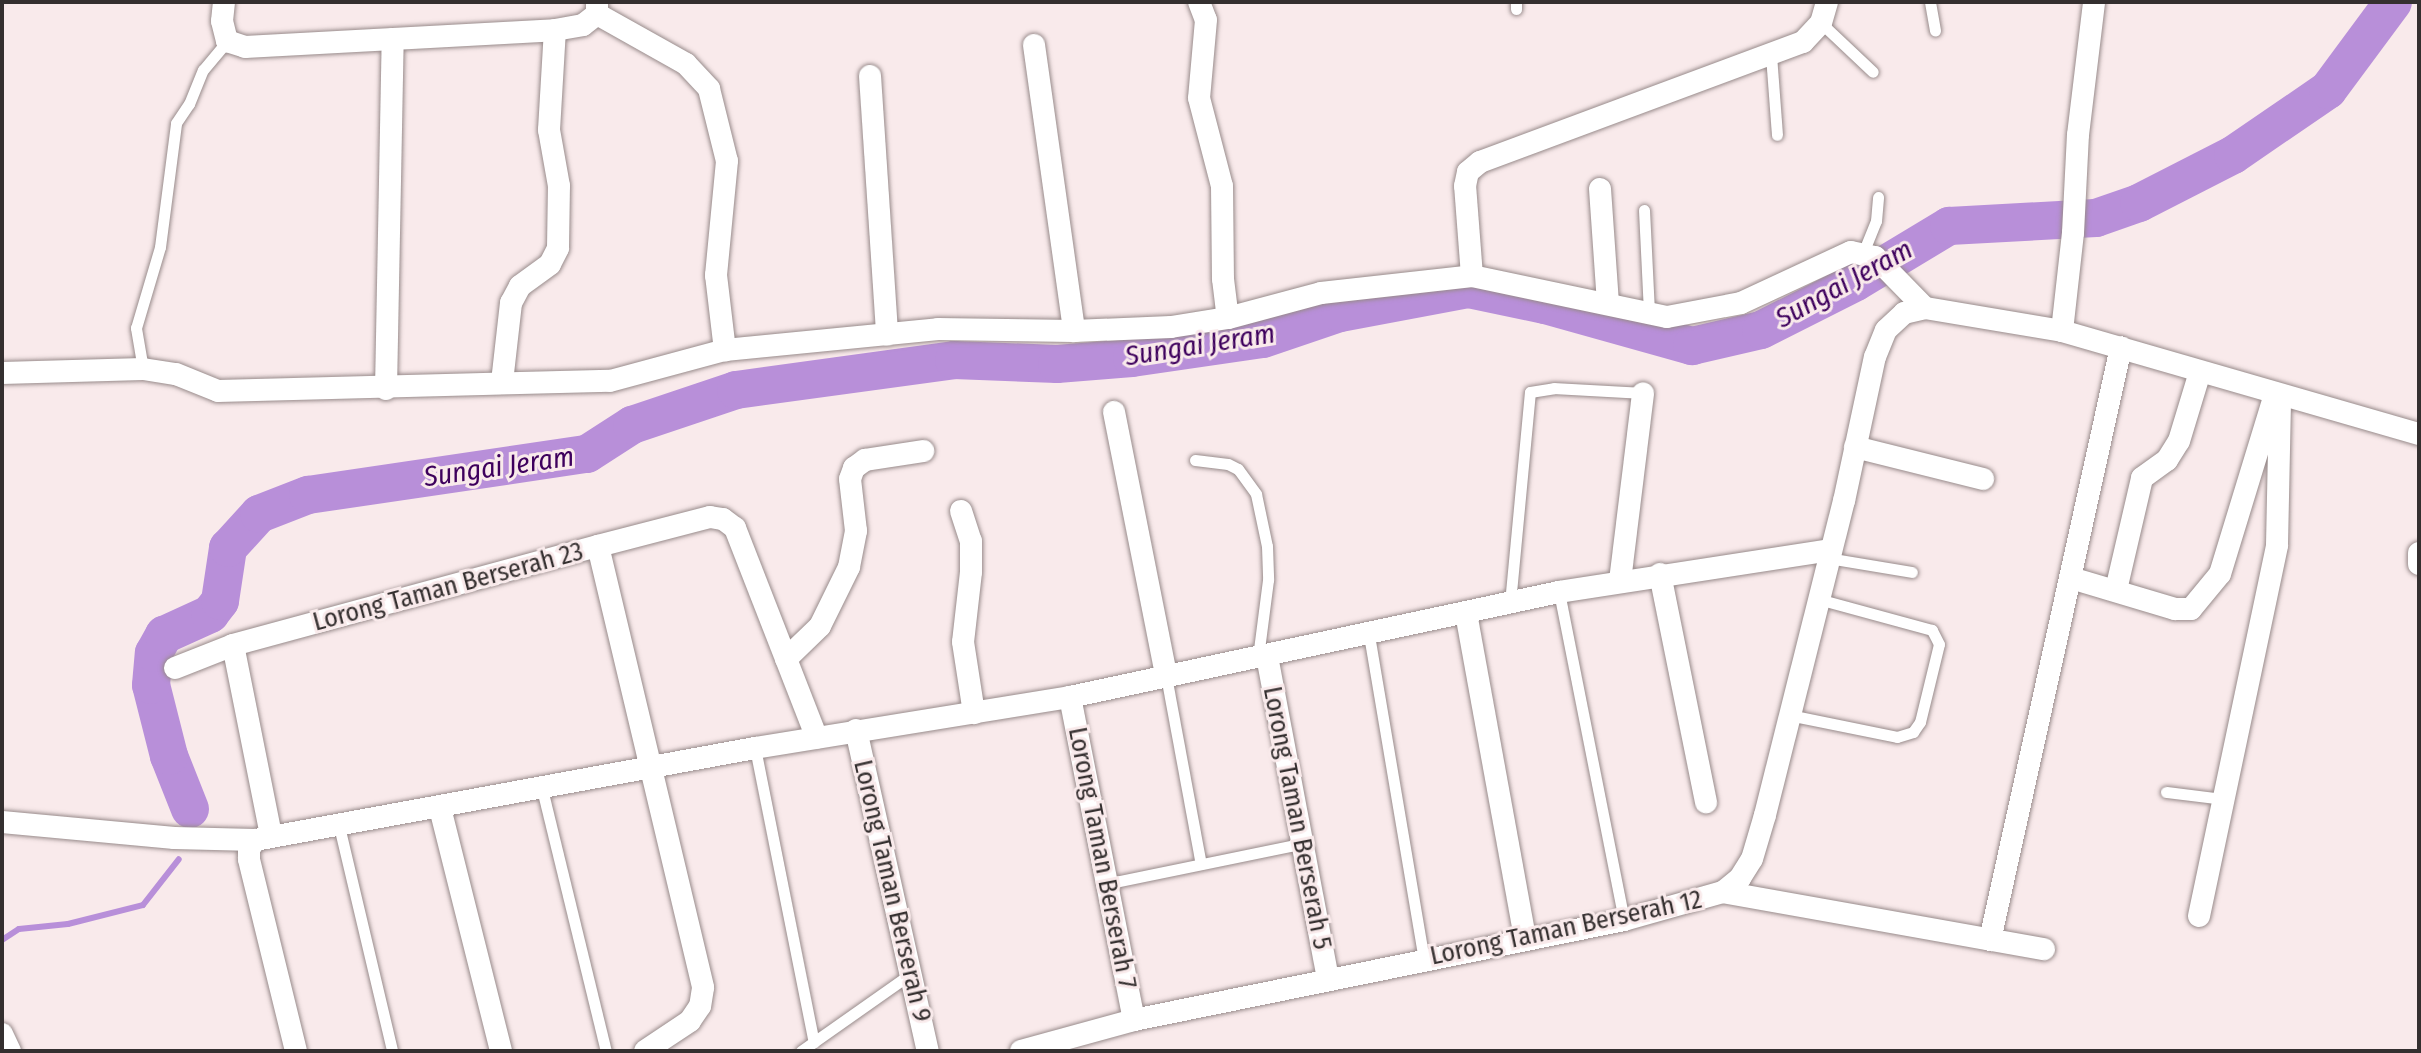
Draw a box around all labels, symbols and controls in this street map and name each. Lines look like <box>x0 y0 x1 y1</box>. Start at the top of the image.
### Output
water label: Sungai Jeram <box>1770 233 1918 335</box>
water label: Sungai Jeram <box>1123 317 1277 373</box>
water label: Sungai Jeram <box>422 440 576 494</box>
street label: Lorong Taman Berserah 23 <box>310 536 586 638</box>
street label: Lorong Taman Berserah 5 <box>1256 684 1338 952</box>
street label: Lorong Taman Berserah 7 <box>1061 725 1143 991</box>
street label: Lorong Taman Berserah 9 <box>847 757 937 1025</box>
street label: Lorong Taman Berserah 12 <box>1427 884 1705 972</box>

